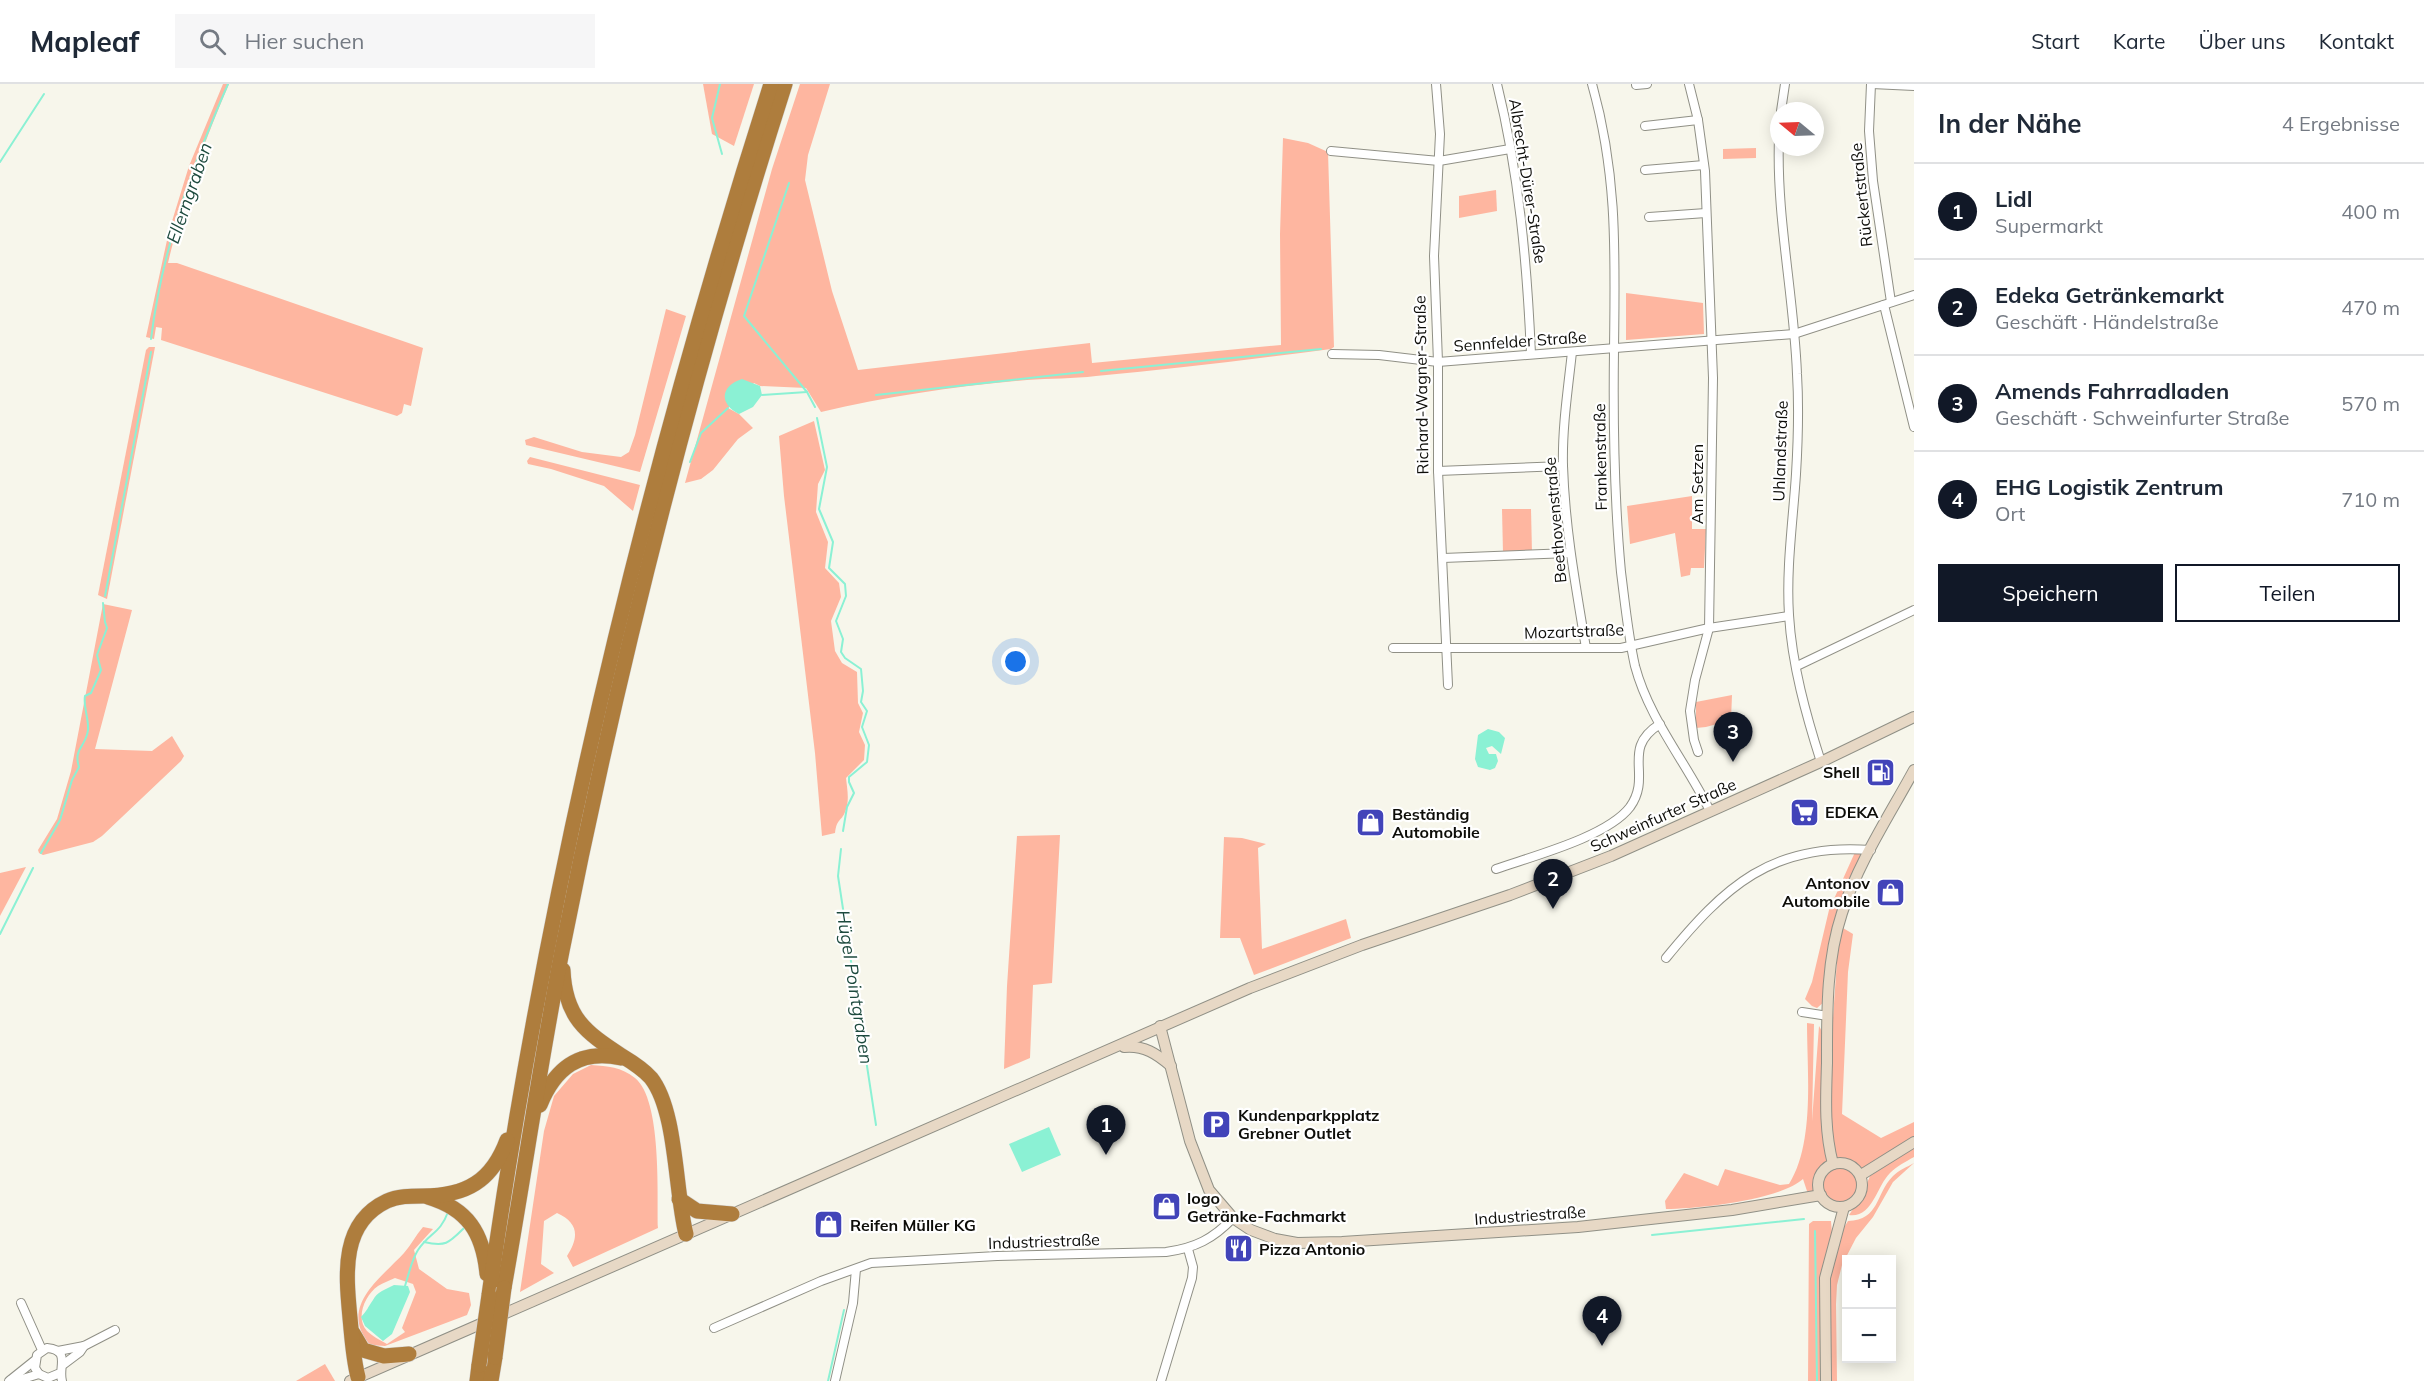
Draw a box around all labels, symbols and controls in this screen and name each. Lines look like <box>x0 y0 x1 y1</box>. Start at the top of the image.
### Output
search box <box>175 14 595 68</box>
text: Mapleaf <box>30 24 139 59</box>
icon: search <box>196 25 229 58</box>
text: Hier suchen <box>244 27 364 55</box>
text: Start <box>2031 28 2080 54</box>
text: Karte <box>2113 28 2165 54</box>
text: Über uns <box>2198 28 2286 54</box>
text: Kontakt <box>2319 28 2394 54</box>
street label: Albrecht-Dürer-Straße <box>1505 97 1551 265</box>
north arrow <box>1770 102 1824 156</box>
text: In der Nähe <box>1938 107 2082 140</box>
text: 4 Ergebnisse <box>2282 111 2400 136</box>
water label: Ellerngraben <box>161 139 217 247</box>
street label: Rückertstraße <box>1846 142 1876 248</box>
text: Lidl <box>1995 185 2032 213</box>
text: 1 <box>1952 199 1964 224</box>
text: 400 m <box>2341 199 2400 224</box>
text: Supermarkt <box>1995 213 2103 238</box>
text: Edeka Getränkemarkt <box>1995 281 2224 309</box>
street label: Richard-Wagner-Straße <box>1409 295 1433 475</box>
text: 2 <box>1952 295 1964 320</box>
text: 470 m <box>2341 295 2400 320</box>
text: Geschäft · Händelstraße <box>1995 309 2219 334</box>
street label: Sennfelder Straße <box>1453 326 1587 356</box>
text: Amends Fahrradladen <box>1995 377 2229 405</box>
text: 3 <box>1952 391 1964 416</box>
text: 570 m <box>2341 391 2400 416</box>
street label: Uhlandstraße <box>1768 400 1792 502</box>
street label: Frankenstraße <box>1589 403 1611 511</box>
text: Geschäft · Schweinfurter Straße <box>1995 405 2289 430</box>
street label: Am Setzen <box>1687 444 1707 524</box>
street label: Beethovenstraße <box>1540 456 1570 584</box>
text: EHG Logistik Zentrum <box>1995 473 2224 501</box>
text: 4 <box>1952 487 1964 512</box>
text: 710 m <box>2341 487 2400 512</box>
text: Ort <box>1995 501 2025 526</box>
button: Speichern <box>1938 564 2163 622</box>
button: Teilen <box>2175 564 2400 622</box>
street label: Mozartstraße <box>1524 619 1624 643</box>
your location <box>1001 647 1030 676</box>
pin: 3 <box>1714 712 1752 762</box>
fuel station icon: Shell <box>1865 756 1897 788</box>
place label: Shell <box>1823 762 1860 782</box>
street label: Schweinfurter Straße <box>1587 774 1739 856</box>
supermarket icon: EDEKA <box>1788 796 1820 828</box>
place label: EDEKA <box>1825 802 1879 822</box>
place label: Beständig Automobile <box>1392 804 1480 842</box>
shop icon: Beständig Automobile <box>1355 807 1387 839</box>
pin: 2 <box>1534 860 1572 909</box>
place label: Antonov Automobile <box>1782 873 1870 911</box>
shop icon: Antonov Automobile <box>1875 876 1907 908</box>
water label: Hügel Pointgraben <box>831 908 879 1066</box>
place label: Kundenparkpplatz Grebner Outlet <box>1238 1105 1379 1143</box>
pin: 1 <box>1086 1106 1126 1155</box>
parking icon: Kundenparkpplatz Grebner Outlet <box>1201 1108 1233 1140</box>
place label: logo Getränke-Fachmarkt <box>1187 1188 1346 1226</box>
shop icon: logo Getränke-Fachmarkt <box>1150 1191 1182 1223</box>
street label: Industriestraße <box>1474 1201 1586 1229</box>
shop icon: Reifen Müller KG <box>813 1209 845 1241</box>
place label: Reifen Müller KG <box>850 1215 976 1235</box>
street label: Industriestraße <box>988 1229 1100 1253</box>
restaurant icon: Pizza Antonio <box>1222 1233 1254 1265</box>
place label: Pizza Antonio <box>1259 1239 1365 1259</box>
map controls <box>1842 1255 1896 1363</box>
button: + <box>1842 1255 1896 1309</box>
pin: 4 <box>1582 1296 1622 1346</box>
button: − <box>1842 1309 1896 1363</box>

